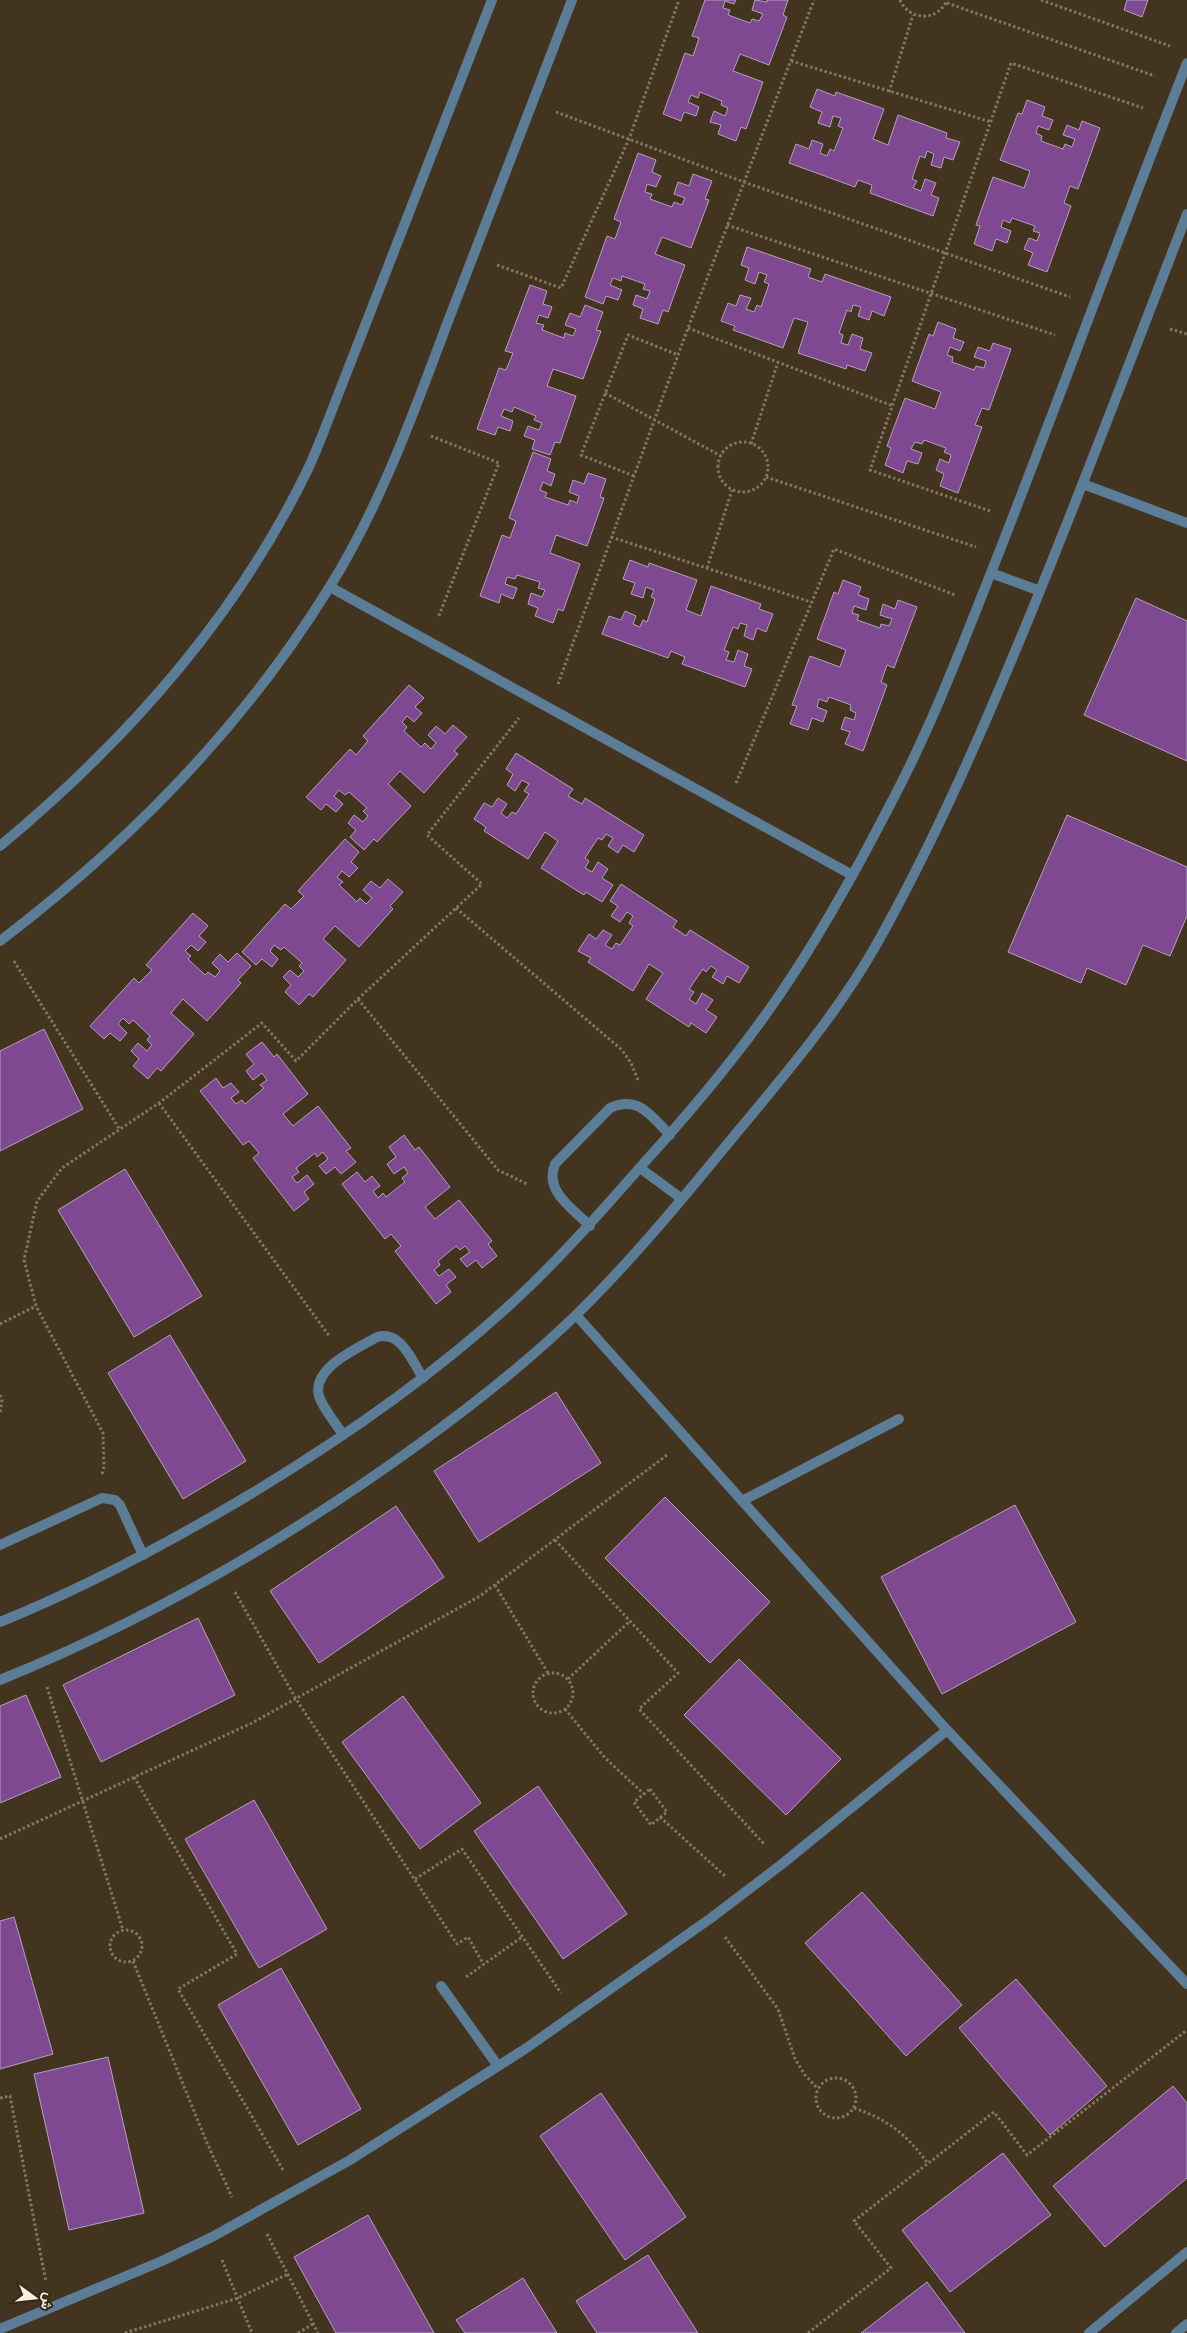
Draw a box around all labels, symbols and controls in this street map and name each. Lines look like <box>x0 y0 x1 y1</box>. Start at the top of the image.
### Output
north arrow <box>10 2273 60 2323</box>
text: ش <box>37 2291 58 2312</box>

